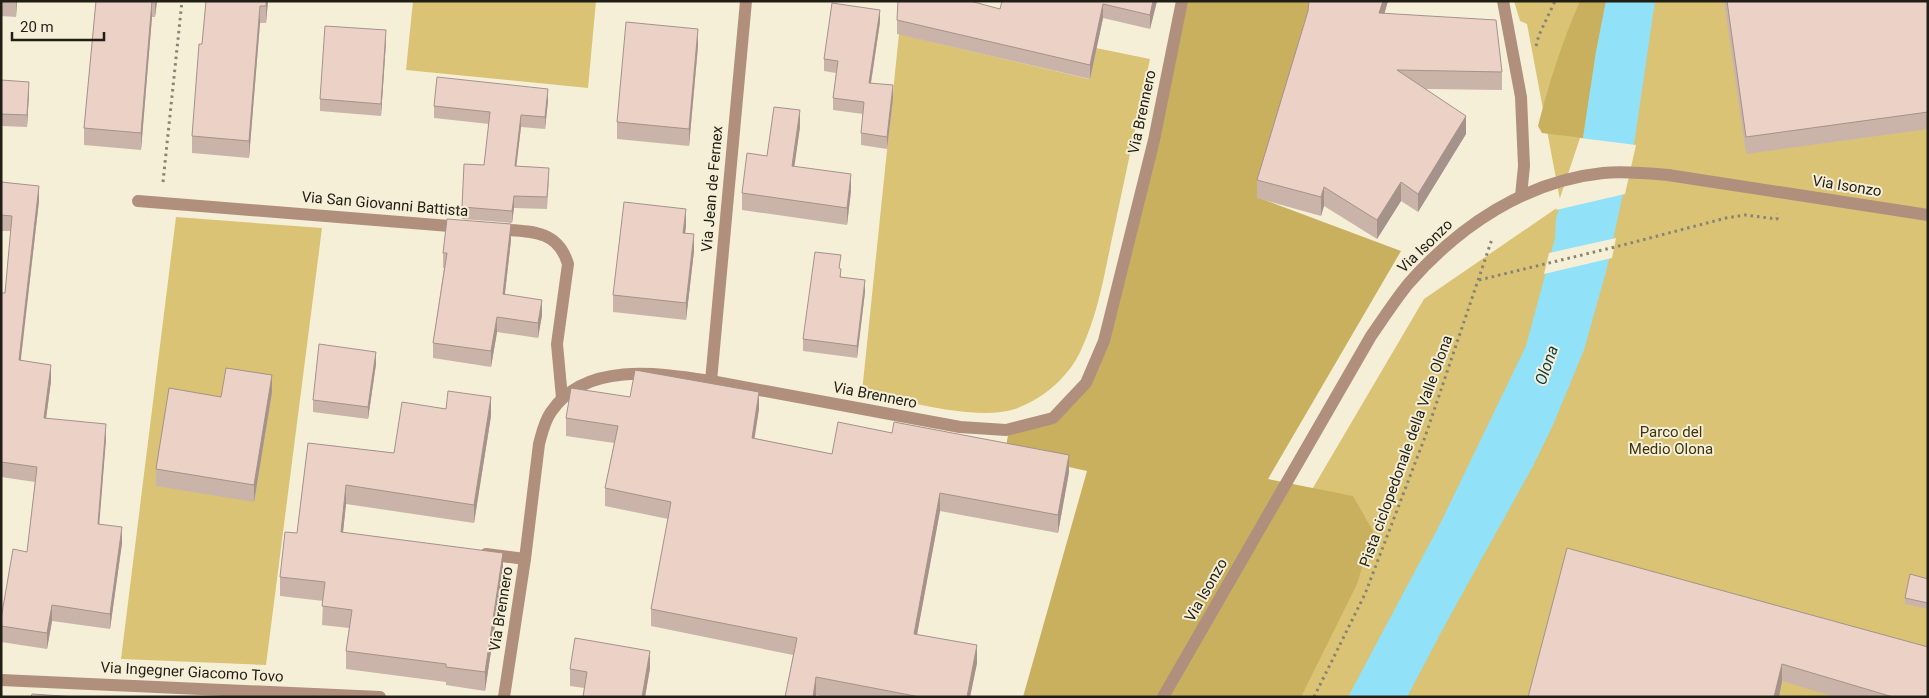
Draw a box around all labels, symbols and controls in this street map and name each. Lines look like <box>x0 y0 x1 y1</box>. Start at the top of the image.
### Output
scale bar <box>12 10 105 42</box>
text: 20 m <box>20 18 54 36</box>
street label: Via Brennero <box>1124 68 1160 156</box>
street label: Via Jean de Fernex <box>698 125 727 253</box>
street label: Via Isonzo <box>1811 172 1883 200</box>
street label: Via San Giovanni Battista <box>301 188 469 220</box>
street label: Via Isonzo <box>1394 215 1456 277</box>
street label: Pista ciclopedonale della Valle Olona <box>1356 333 1456 569</box>
water label: Olona <box>1531 343 1562 387</box>
street label: Via Brennero <box>831 378 919 412</box>
park label: Parco del Medio Olona <box>1629 423 1713 458</box>
street label: Via Isonzo <box>1181 555 1231 625</box>
street label: Via Brennero <box>485 565 517 653</box>
street label: Via Ingegner Giacomo Tovo <box>100 658 284 686</box>

